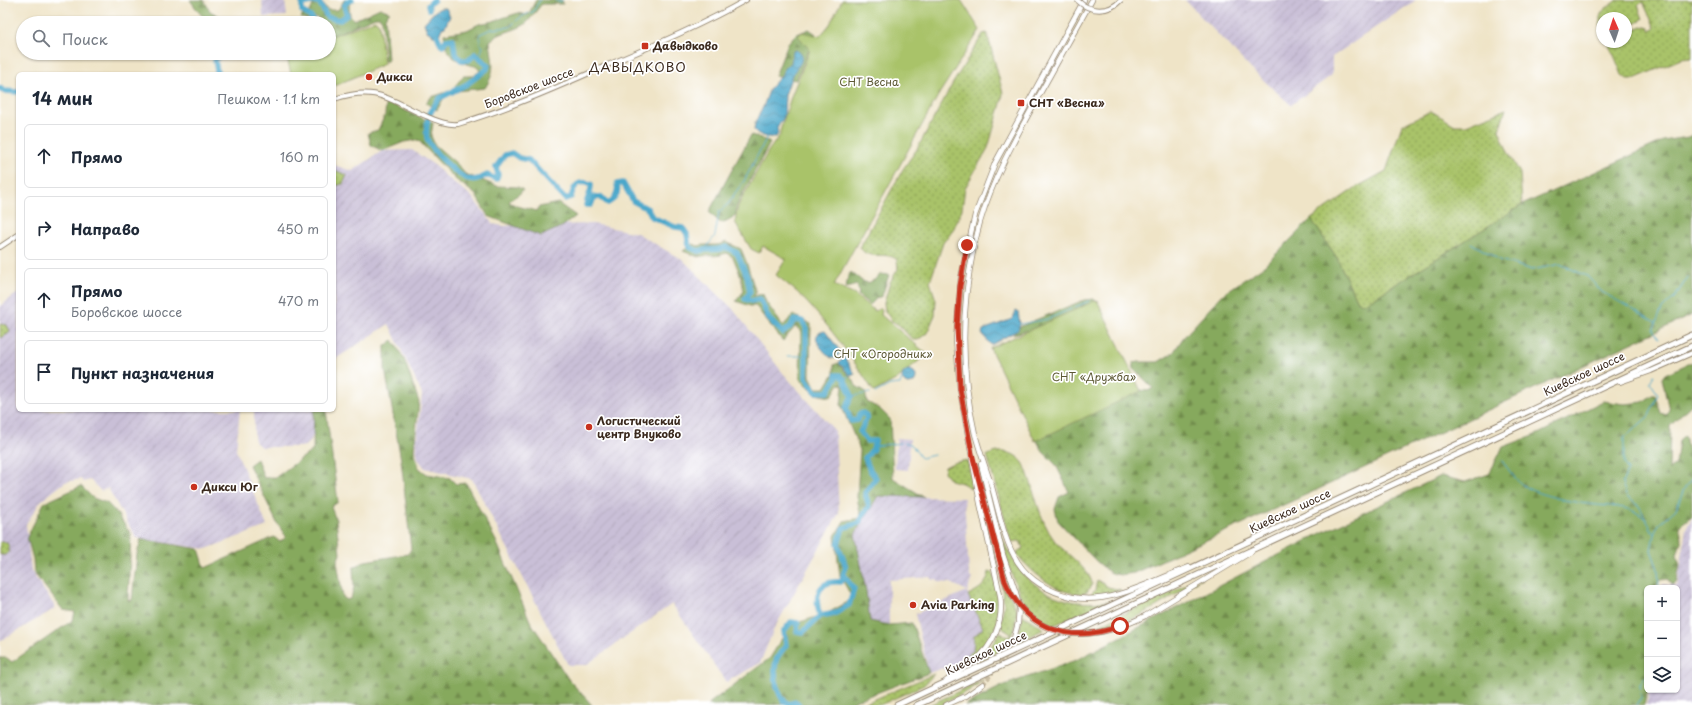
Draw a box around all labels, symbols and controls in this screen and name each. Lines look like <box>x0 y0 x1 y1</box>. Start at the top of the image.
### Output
north arrow <box>1596 12 1632 48</box>
search box <box>16 16 336 60</box>
icon: search <box>30 27 52 49</box>
text: Поиск <box>62 27 108 50</box>
place label: Давыдково <box>652 37 718 54</box>
marker: Давыдково <box>640 41 650 51</box>
district label: ДАВЫДКОВО <box>588 57 687 76</box>
street label: Боровское шоссе <box>482 63 576 112</box>
place label: Дикси <box>376 68 413 85</box>
marker: Дикси <box>364 72 374 82</box>
park label: СНТ Весна <box>839 73 899 90</box>
text: 14 мин <box>32 85 93 111</box>
text: Пешком · 1.1 km <box>217 89 320 108</box>
place label: СНТ «Весна» <box>1029 94 1105 111</box>
marker: СНТ «Весна» <box>1016 98 1026 108</box>
icon: ahead <box>33 145 55 167</box>
text: Прямо <box>71 145 122 168</box>
text: 160 m <box>280 147 319 166</box>
icon: right <box>33 217 55 239</box>
text: Направо <box>71 217 140 240</box>
text: 450 m <box>277 219 319 238</box>
route end <box>958 236 976 254</box>
text: Прямо <box>71 279 122 302</box>
icon: ahead <box>33 289 55 311</box>
text: 470 m <box>278 291 319 310</box>
text: Боровское шоссе <box>71 302 182 321</box>
park label: СНТ «Огородник» <box>833 345 933 362</box>
street label: Киевское шоссе <box>1540 347 1627 400</box>
icon: arrive <box>33 361 55 383</box>
text: Пункт назначения <box>71 361 214 384</box>
park label: СНТ «Дружба» <box>1052 368 1136 385</box>
place label: Логистический центр Внуково <box>597 412 681 442</box>
marker: Логистический центр Внуково <box>584 422 594 432</box>
place label: Дикси Юг <box>201 478 259 495</box>
marker: Дикси Юг <box>189 482 199 492</box>
street label: Киевское шоссе <box>1246 484 1333 537</box>
map controls <box>1644 585 1680 693</box>
button: + <box>1644 585 1680 621</box>
place label: Avia Parking <box>921 596 995 613</box>
marker: Avia Parking <box>908 600 918 610</box>
route start <box>1111 617 1129 635</box>
button: − <box>1644 621 1680 657</box>
street label: Киевское шоссе <box>942 626 1029 679</box>
button: layers <box>1644 657 1680 693</box>

